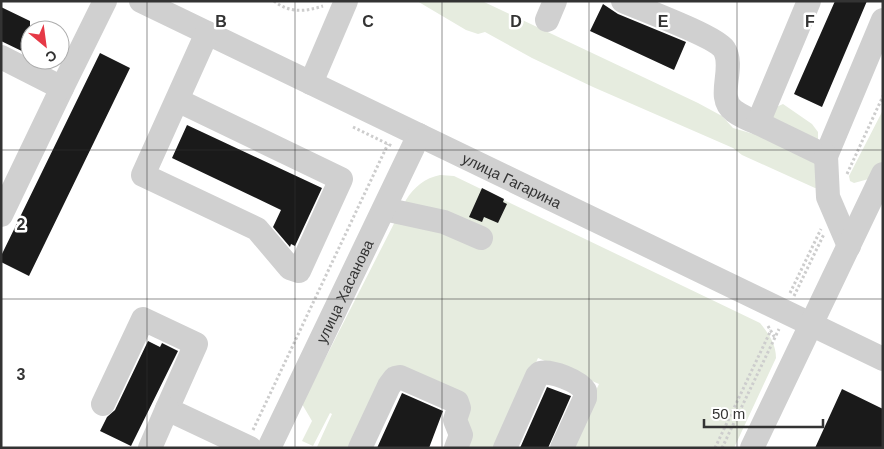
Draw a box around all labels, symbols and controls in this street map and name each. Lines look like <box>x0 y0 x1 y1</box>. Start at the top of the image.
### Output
text: B <box>215 13 227 30</box>
text: C <box>362 13 374 30</box>
text: D <box>510 13 522 30</box>
text: E <box>658 13 669 30</box>
text: F <box>805 13 815 30</box>
north arrow <box>20 20 70 70</box>
text: С <box>43 47 60 66</box>
street label: улица Гагарина <box>460 149 565 211</box>
text: 2 <box>17 216 26 233</box>
street label: улица Хасанова <box>312 236 376 345</box>
text: 3 <box>17 366 26 383</box>
scale bar <box>704 396 823 428</box>
text: 50 m <box>712 405 745 422</box>

